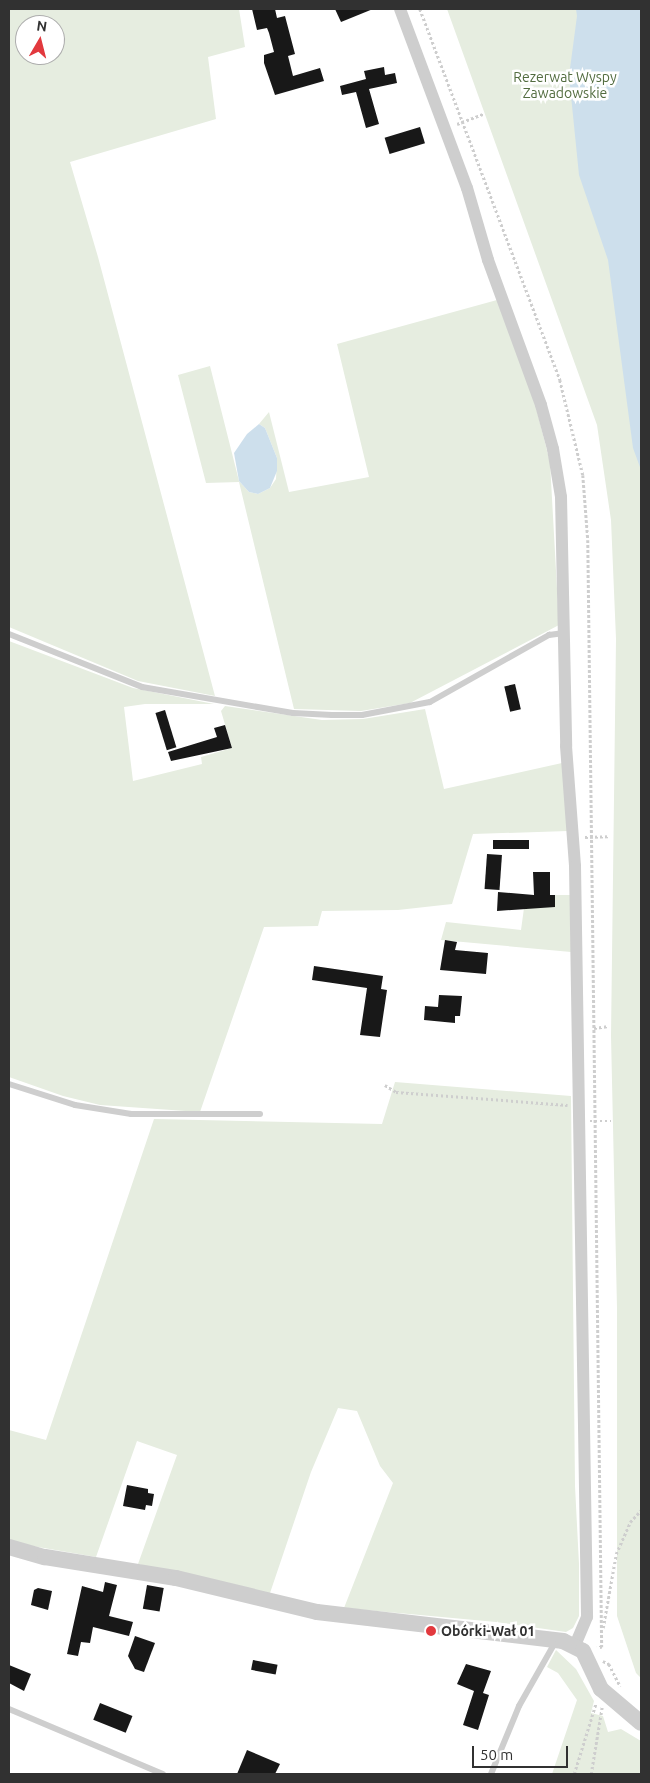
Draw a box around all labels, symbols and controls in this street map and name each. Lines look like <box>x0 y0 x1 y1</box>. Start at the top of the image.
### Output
north arrow <box>15 15 65 65</box>
text: N <box>36 17 48 35</box>
park label: Rezerwat Wyspy Zawadowskie <box>513 69 617 102</box>
place label: Obórki-Wał 01 <box>441 1623 535 1639</box>
marker: Obórki-Wał 01 <box>425 1625 437 1637</box>
scale bar <box>475 1736 571 1768</box>
text: 50 m <box>480 1746 513 1763</box>

